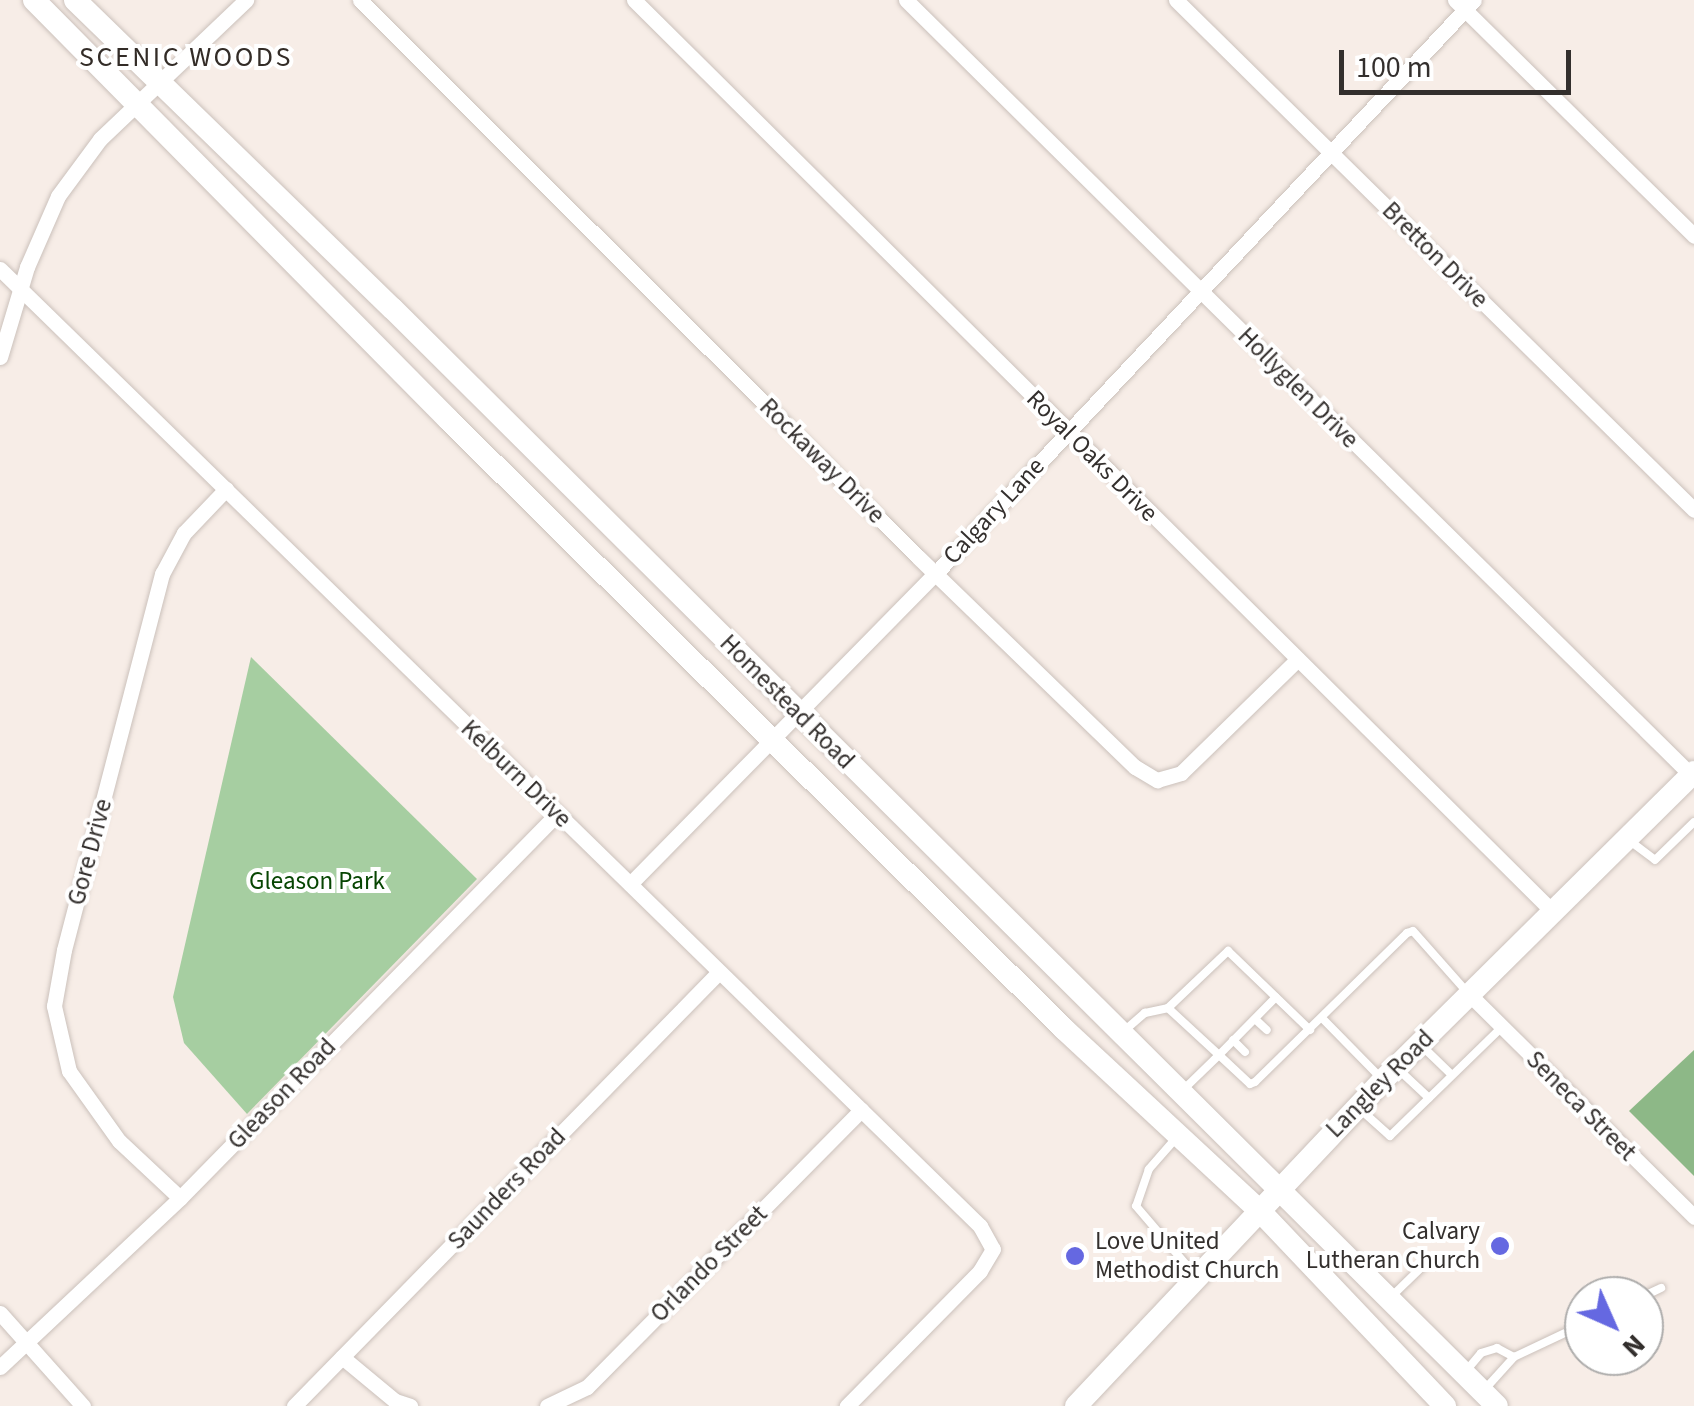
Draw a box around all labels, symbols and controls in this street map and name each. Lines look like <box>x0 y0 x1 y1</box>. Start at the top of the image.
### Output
scale bar <box>1344 30 1576 92</box>
district label: SCENIC WOODS <box>79 40 293 74</box>
text: 100 m <box>1356 46 1432 89</box>
street label: Bretton Drive <box>1376 196 1494 314</box>
street label: Hollyglen Drive <box>1231 321 1365 455</box>
street label: Royal Oaks Drive <box>1020 384 1164 528</box>
street label: Rockaway Drive <box>753 392 891 530</box>
street label: Calgary Lane <box>937 451 1051 571</box>
street label: Homestead Road <box>713 628 861 776</box>
street label: Kelburn Drive <box>454 714 578 834</box>
street label: Gore Drive <box>61 795 119 909</box>
park label: Gleason Park <box>249 866 385 896</box>
street label: Langley Road <box>1320 1024 1440 1144</box>
street label: Gleason Road <box>222 1032 342 1156</box>
street label: Seneca Street <box>1520 1045 1642 1167</box>
street label: Saunders Road <box>442 1122 572 1256</box>
street label: Orlando Street <box>644 1199 774 1329</box>
place label: Calvary Lutheran Church <box>1306 1217 1480 1276</box>
place label: Love United Methodist Church <box>1095 1227 1279 1286</box>
marker: Calvary Lutheran Church <box>1489 1235 1511 1257</box>
marker: Love United Methodist Church <box>1064 1245 1086 1267</box>
north arrow <box>1564 1276 1664 1376</box>
text: N <box>1613 1325 1655 1367</box>

